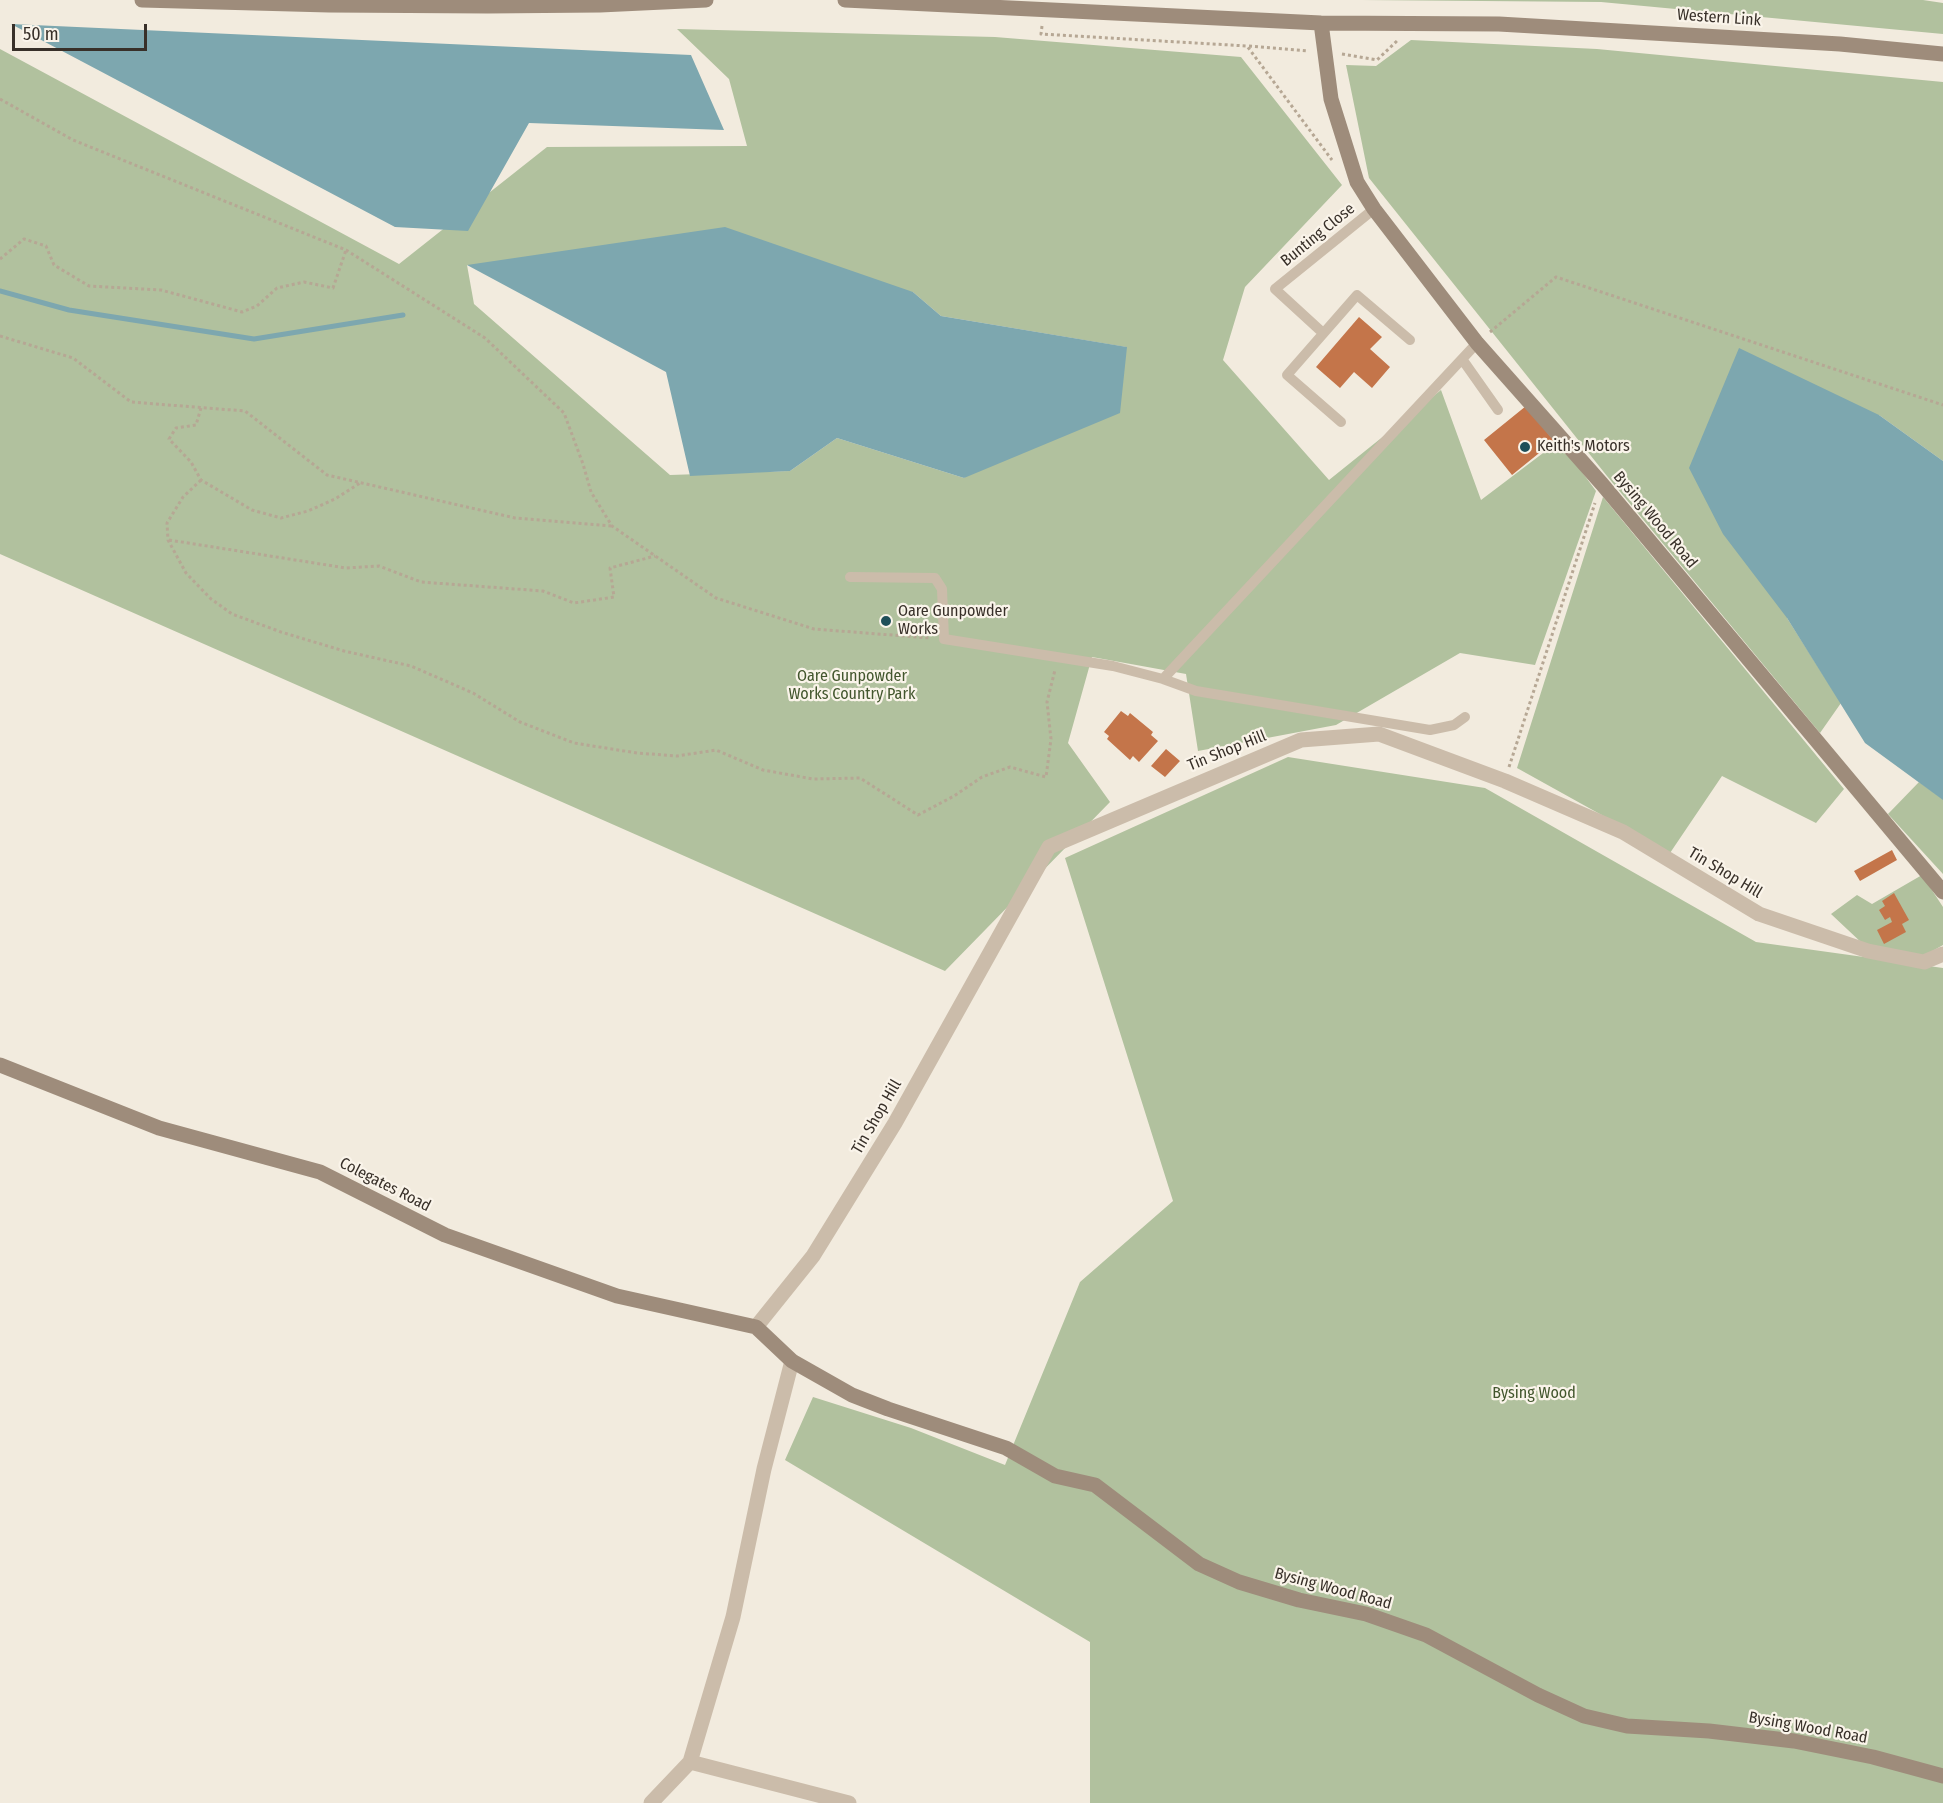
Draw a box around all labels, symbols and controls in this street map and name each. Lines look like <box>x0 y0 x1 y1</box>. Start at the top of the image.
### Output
street label: Western Link <box>1676 5 1762 31</box>
scale bar <box>15 12 150 50</box>
text: 50 m <box>23 23 59 45</box>
street label: Bunting Close <box>1277 199 1359 271</box>
place label: Keith's Motors <box>1537 437 1630 457</box>
marker: Keith's Motors <box>1518 440 1532 454</box>
street label: Bysing Wood Road <box>1609 468 1701 572</box>
place label: Oare Gunpowder Works <box>898 602 1008 640</box>
marker: Oare Gunpowder Works <box>879 614 893 628</box>
park label: Oare Gunpowder Works Country Park <box>789 667 915 705</box>
street label: Tin Shop Hill <box>1185 727 1269 775</box>
street label: Tin Shop Hill <box>1685 843 1765 903</box>
street label: Tin Shop Hill <box>848 1076 906 1158</box>
street label: Colegates Road <box>336 1154 434 1216</box>
park label: Bysing Wood <box>1492 1384 1576 1404</box>
street label: Bysing Wood Road <box>1272 1564 1394 1614</box>
street label: Bysing Wood Road <box>1747 1708 1869 1748</box>

